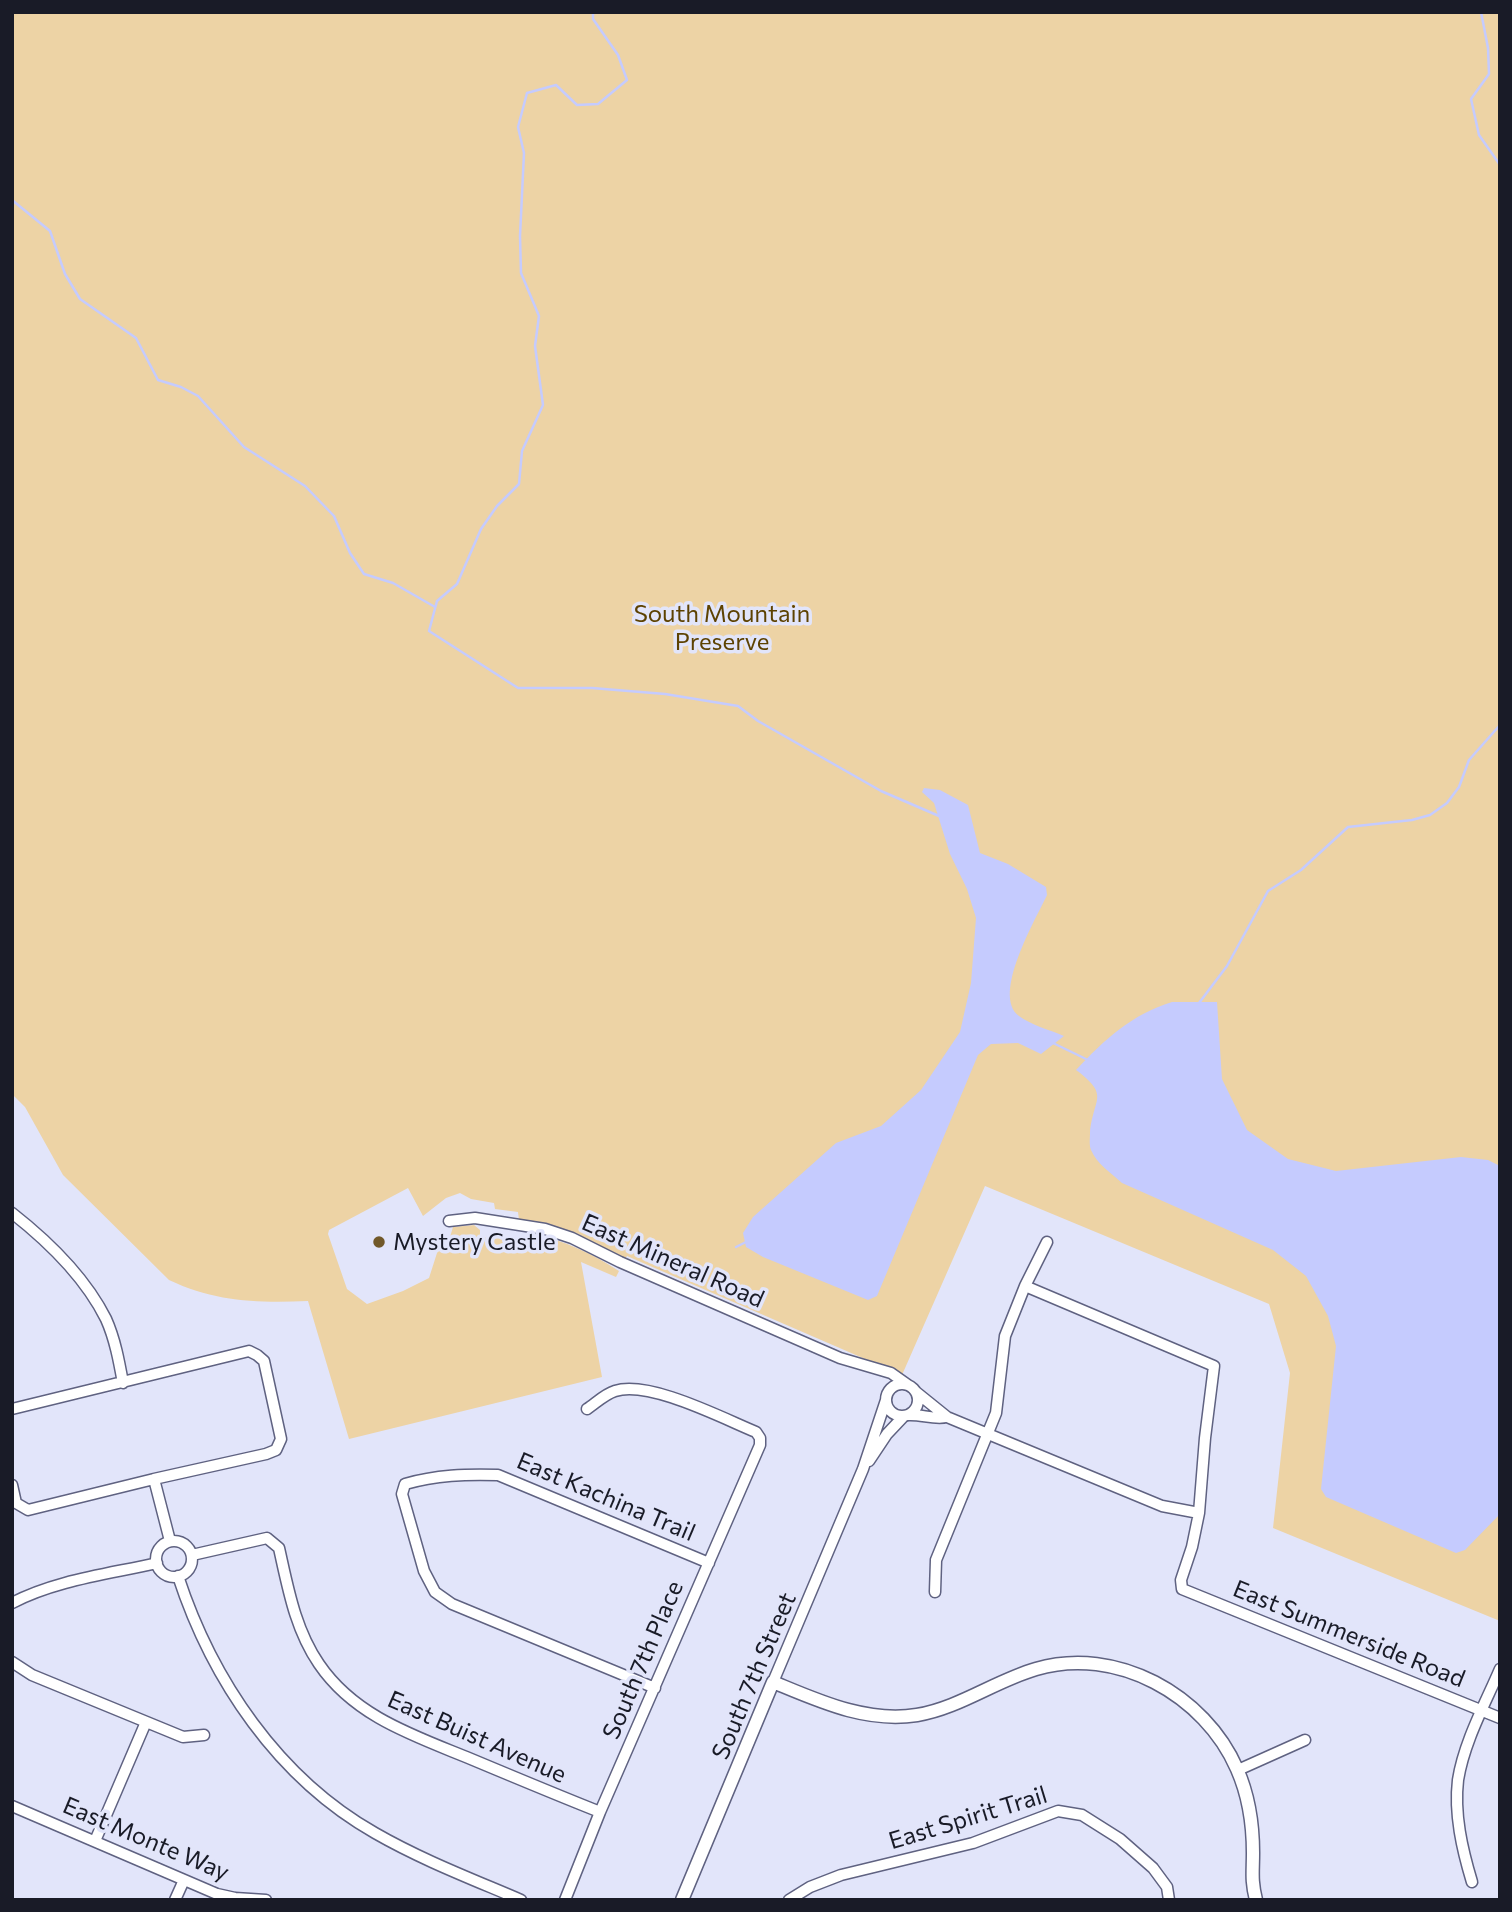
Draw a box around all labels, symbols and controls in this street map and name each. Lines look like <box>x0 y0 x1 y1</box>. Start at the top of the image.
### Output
park label: South Mountain Preserve <box>634 600 810 656</box>
street label: East Mineral Road <box>577 1208 769 1314</box>
place label: Mystery Castle <box>393 1228 556 1256</box>
marker: Mystery Castle <box>371 1234 387 1250</box>
street label: East Kachina Trail <box>512 1446 700 1548</box>
street label: East Summerside Road <box>1229 1574 1469 1694</box>
street label: South 7th Place <box>597 1577 689 1743</box>
street label: South 7th Street <box>706 1588 802 1764</box>
street label: East Buist Avenue <box>383 1685 571 1789</box>
street label: East Spirit Trail <box>885 1780 1051 1856</box>
street label: East Monte Way <box>58 1791 234 1887</box>

